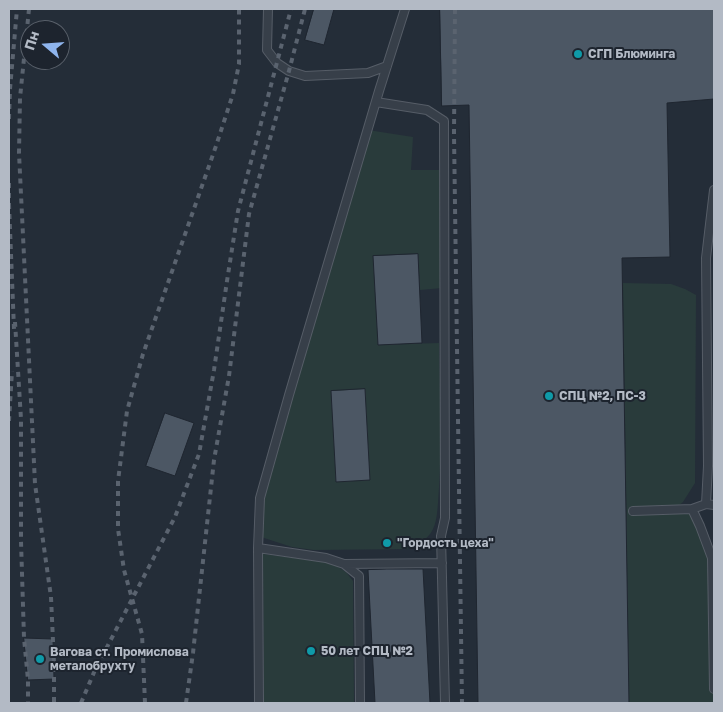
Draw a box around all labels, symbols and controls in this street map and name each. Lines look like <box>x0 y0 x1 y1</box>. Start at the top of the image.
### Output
north arrow <box>20 20 70 70</box>
text: Пн <box>20 29 42 52</box>
place label: СГП Блюминга <box>588 47 675 61</box>
marker: СГП Блюминга <box>572 48 584 60</box>
place label: СПЦ №2, ПС-3 <box>559 389 646 403</box>
marker: СПЦ №2, ПС-3 <box>543 390 555 402</box>
place label: "Гордость цеха" <box>397 536 494 550</box>
marker: "Гордость цеха" <box>381 537 393 549</box>
place label: 50 лет СПЦ №2 <box>321 644 413 658</box>
place label: Вагова ст. Промислова металобрухту <box>50 645 189 673</box>
marker: 50 лет СПЦ №2 <box>305 645 317 657</box>
marker: Вагова ст. Промислова металобрухту <box>34 653 46 665</box>

